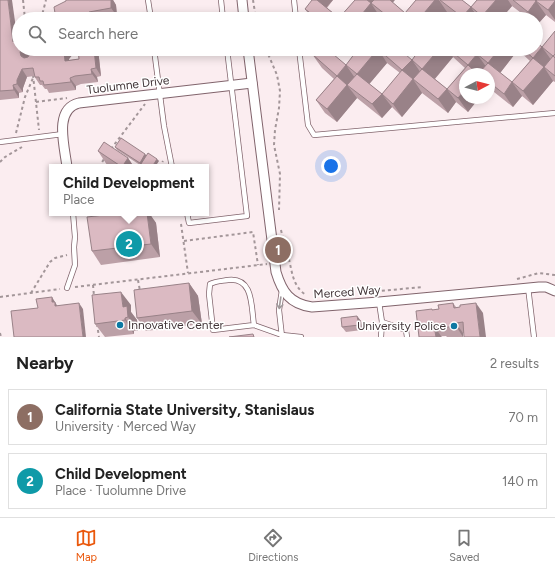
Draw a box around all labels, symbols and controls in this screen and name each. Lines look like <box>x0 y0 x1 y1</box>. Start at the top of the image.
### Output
search box <box>12 12 543 56</box>
icon: search <box>26 23 48 45</box>
text: Search here <box>58 25 138 43</box>
north arrow <box>459 68 495 104</box>
street label: Tuolumne Drive <box>86 73 171 97</box>
your location <box>321 156 341 176</box>
popup <box>49 164 209 216</box>
text: Child Development <box>63 174 195 192</box>
text: Place <box>63 192 94 207</box>
pin: 2 <box>116 229 142 259</box>
pin: 1 <box>265 235 291 265</box>
street label: Merced Way <box>313 283 382 301</box>
one-way arrow <box>276 296 284 309</box>
place label: Innovative Center <box>128 318 224 332</box>
place label: University Police <box>357 319 446 333</box>
marker: Innovative Center <box>115 320 125 330</box>
marker: University Police <box>449 321 459 331</box>
text: Nearby <box>16 353 74 373</box>
text: 2 results <box>490 356 539 371</box>
text: California State University, Stanislaus <box>55 401 314 419</box>
text: 1 <box>27 410 33 425</box>
text: 70 m <box>508 410 538 425</box>
text: University · Merced Way <box>55 419 196 434</box>
text: Child Development <box>55 465 187 483</box>
text: 2 <box>26 474 34 489</box>
text: 140 m <box>502 474 538 489</box>
text: Place · Tuolumne Drive <box>55 483 186 498</box>
tab: Map <box>75 527 97 564</box>
tab: Directions <box>248 527 298 564</box>
tab: Saved <box>449 527 480 564</box>

